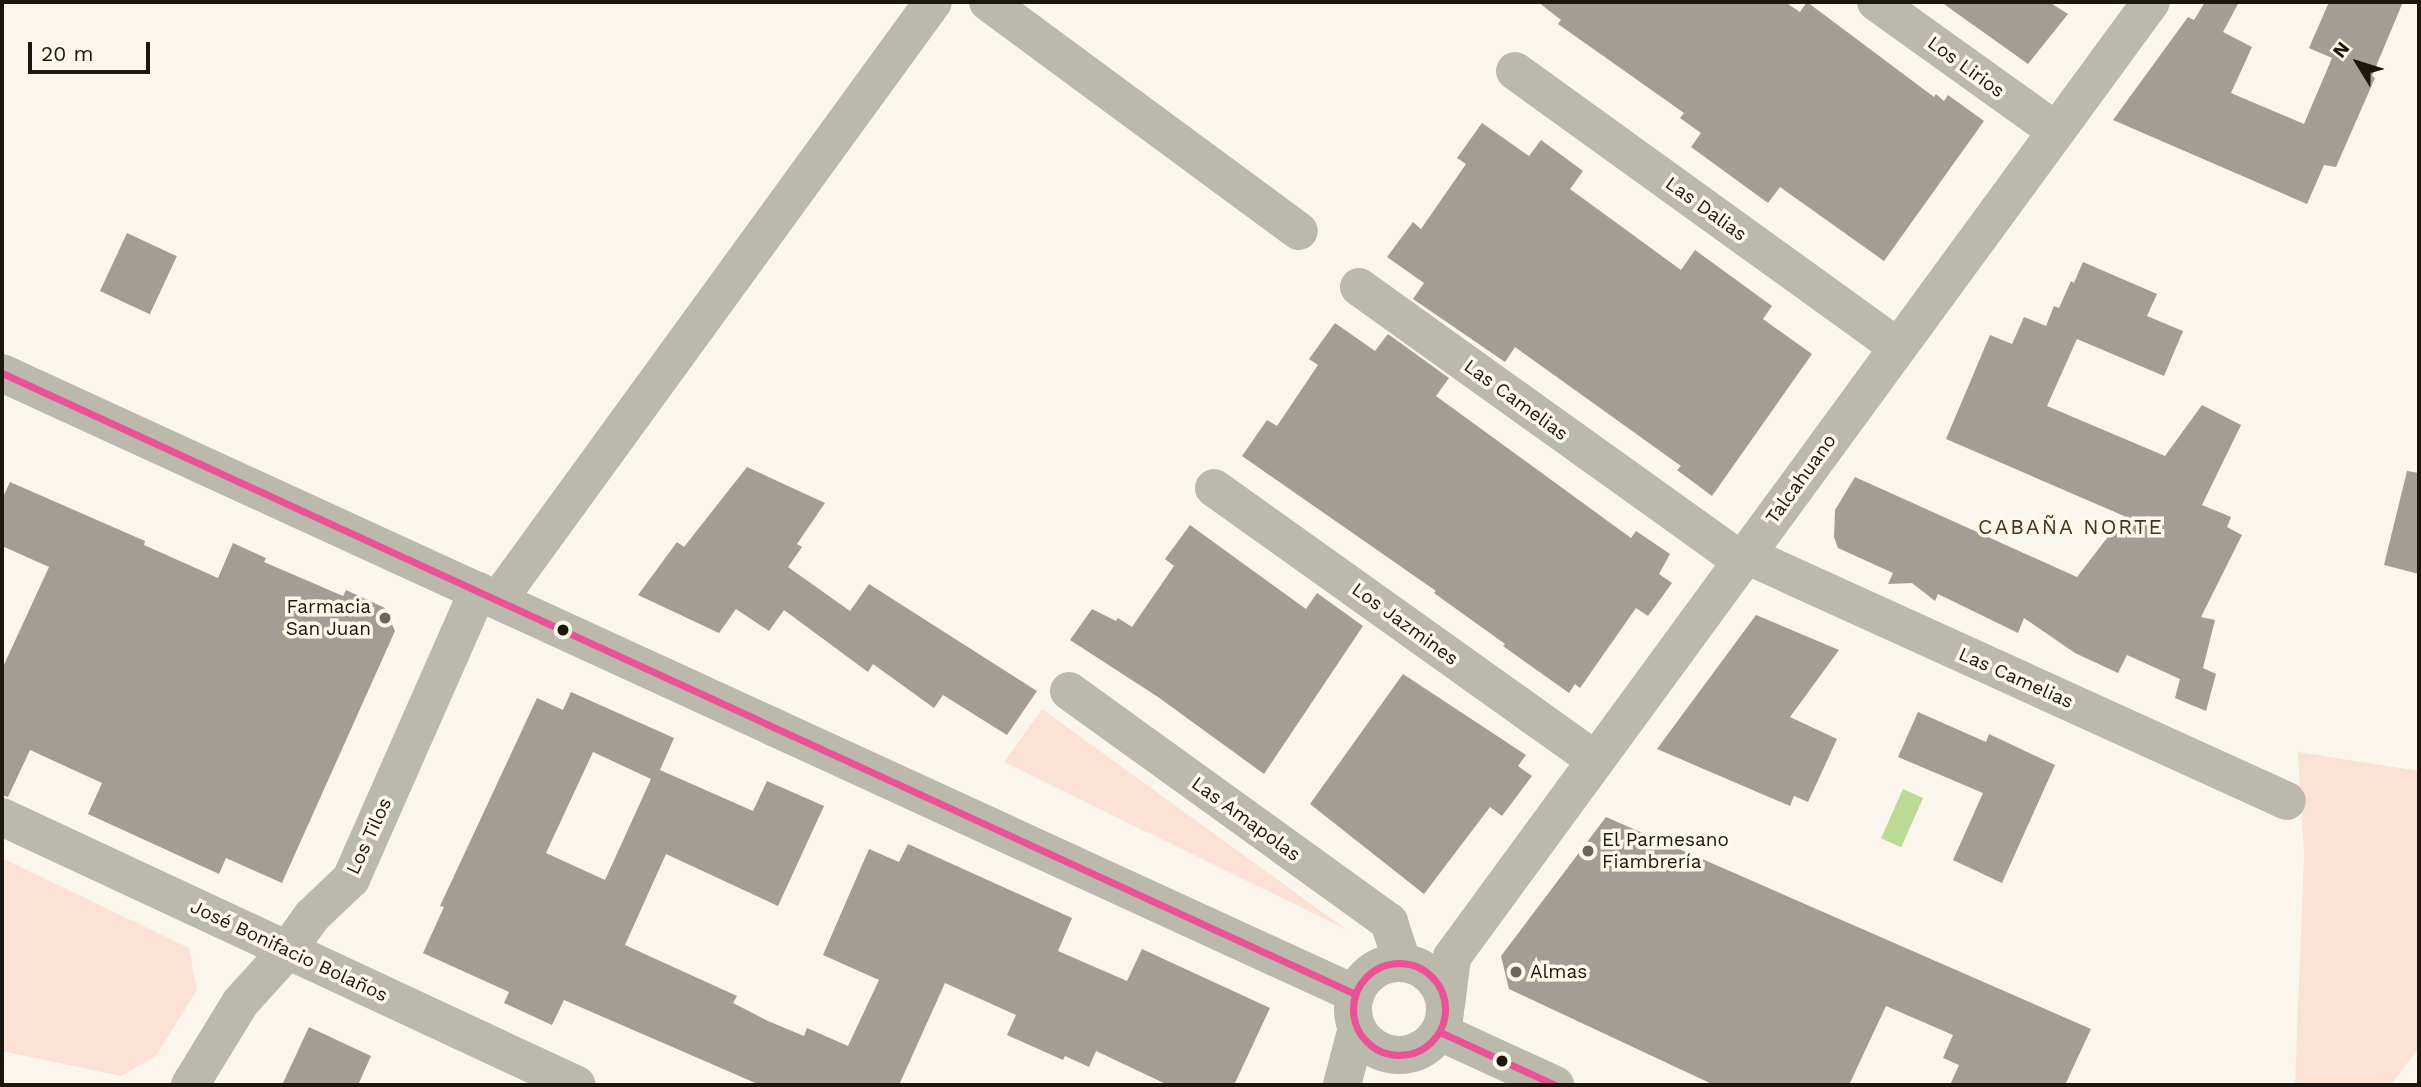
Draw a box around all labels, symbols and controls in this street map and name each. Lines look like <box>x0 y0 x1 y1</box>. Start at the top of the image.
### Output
scale bar <box>32 28 154 72</box>
north arrow <box>2323 28 2393 98</box>
street label: Los Lirios <box>1923 31 2009 103</box>
text: N <box>2328 37 2354 62</box>
text: 20 m <box>41 41 93 66</box>
street label: Las Dalias <box>1661 172 1751 246</box>
street label: Las Camelias <box>1460 355 1572 445</box>
street label: Talcahuano <box>1761 430 1841 528</box>
district label: CABAÑA NORTE <box>1979 514 2163 540</box>
street label: Los Jazmines <box>1347 578 1463 670</box>
place label: Farmacia San Juan <box>285 596 371 640</box>
marker: Farmacia San Juan <box>377 610 393 626</box>
unlabelled marker <box>556 623 570 637</box>
street label: Las Camelias <box>1955 643 2077 713</box>
street label: Las Amapolas <box>1187 772 1305 866</box>
street label: Los Tilos <box>341 794 397 878</box>
place label: El Parmesano Fiambrería <box>1602 829 1730 873</box>
marker: El Parmesano Fiambrería <box>1580 843 1596 859</box>
street label: José Bonifacio Bolaños <box>187 895 391 1007</box>
place label: Almas <box>1530 961 1587 983</box>
marker: Almas <box>1508 964 1524 980</box>
unlabelled marker <box>1495 1054 1509 1068</box>

